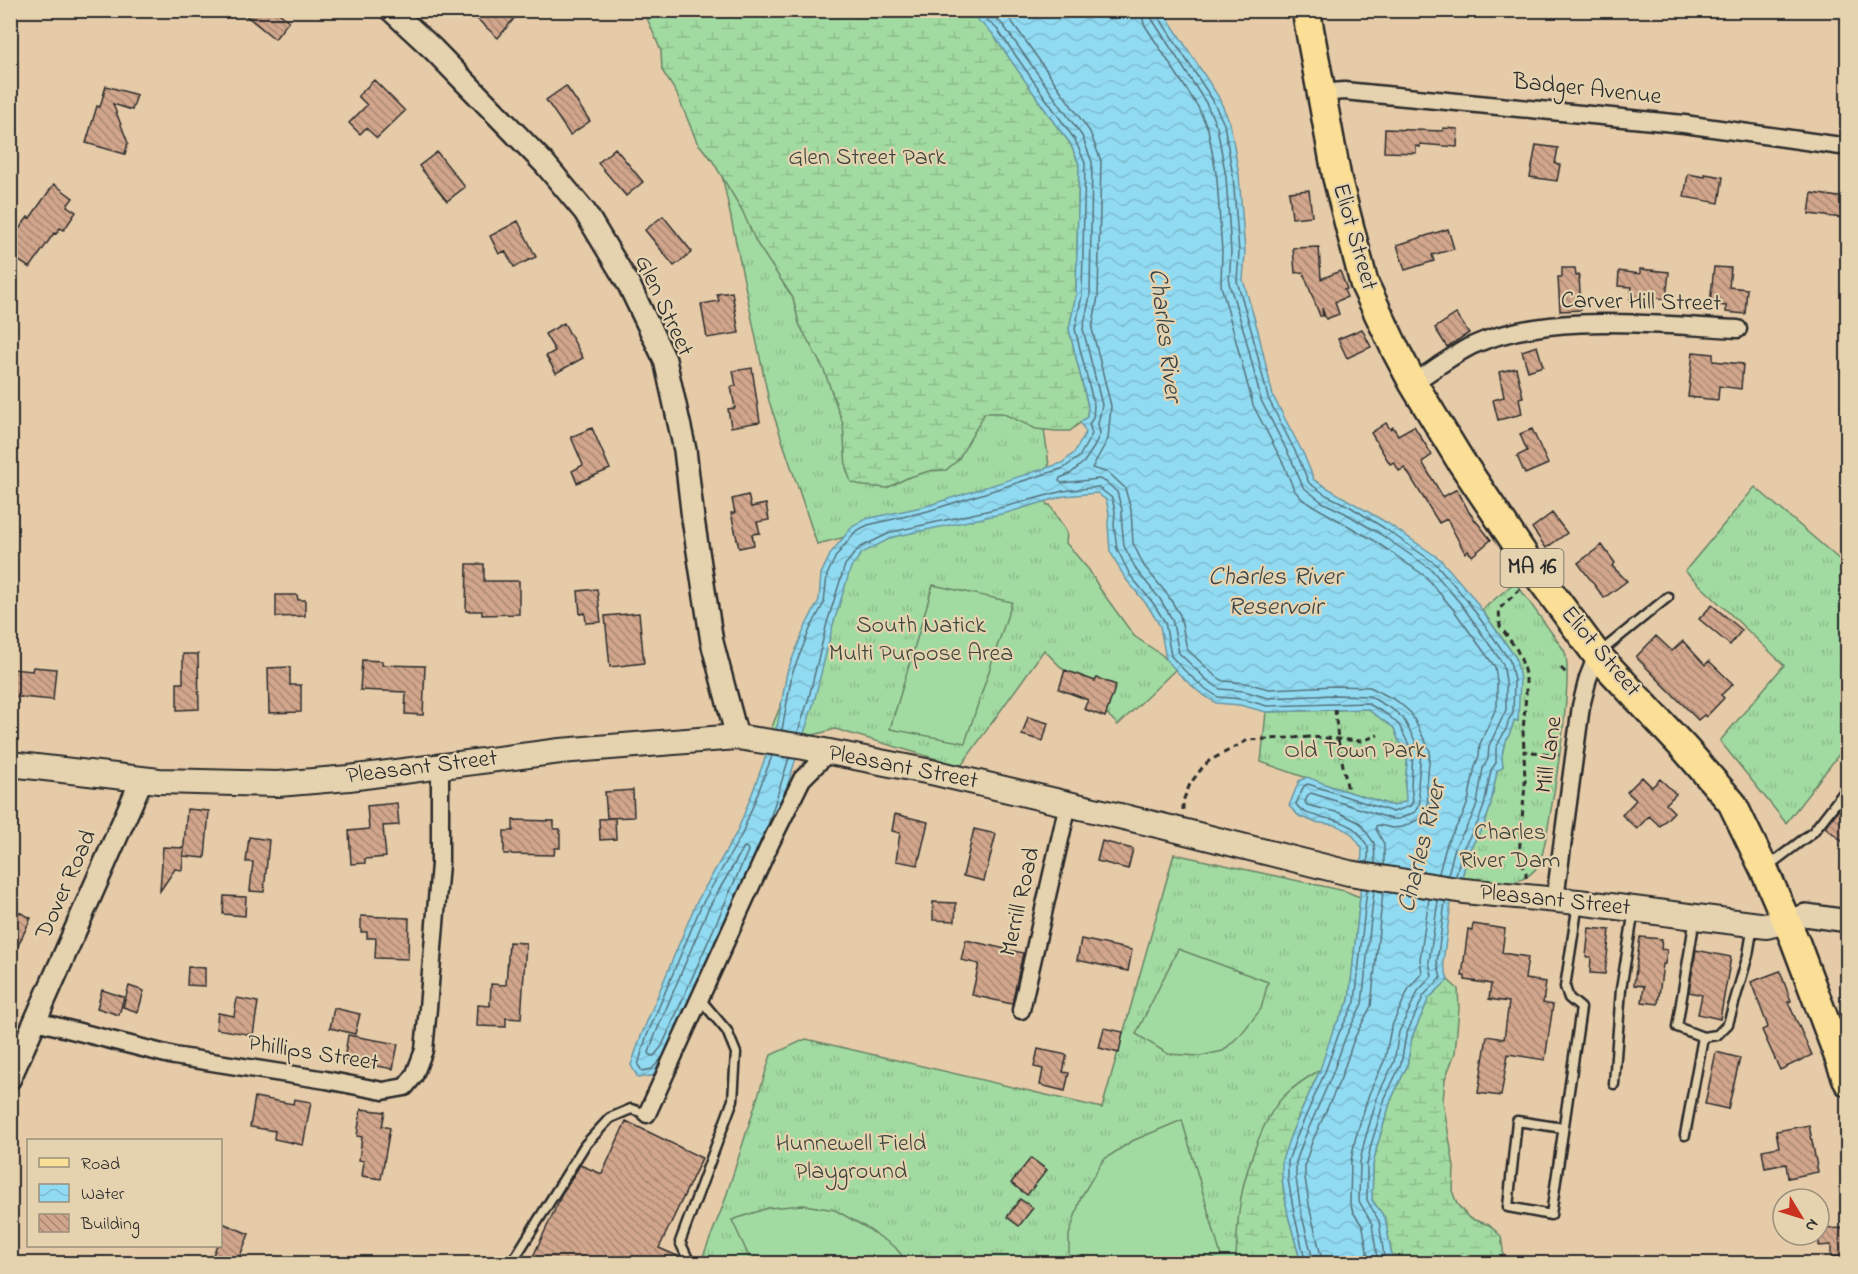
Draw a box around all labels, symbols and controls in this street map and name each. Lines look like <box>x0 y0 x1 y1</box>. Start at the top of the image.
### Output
street label: Badger Avenue <box>1510 65 1663 115</box>
park label: Glen Street Park <box>788 141 946 176</box>
street label: Eliot Street <box>1322 179 1386 295</box>
street label: Glen Street <box>624 250 702 362</box>
water label: Charles River <box>1137 266 1191 407</box>
street label: Carver Hill Street <box>1560 284 1722 322</box>
road number: MA 16 <box>1500 549 1564 587</box>
water label: Charles River Reservoir <box>1208 559 1345 627</box>
street label: Eliot Street <box>1551 599 1649 705</box>
park label: South Natick Multi Purpose Area <box>829 609 1013 672</box>
street label: Mill Lane <box>1527 714 1573 796</box>
park label: Old Town Park <box>1284 734 1426 769</box>
street label: Pleasant Street <box>825 736 981 800</box>
street label: Pleasant Street <box>345 741 499 795</box>
water label: Charles River <box>1388 775 1458 917</box>
park label: Charles River Dam <box>1460 816 1560 879</box>
street label: Dover Road <box>27 824 107 946</box>
street label: Merrill Road <box>991 844 1051 960</box>
street label: Pleasant Street <box>1478 876 1632 926</box>
street label: Phillips Street <box>245 1026 381 1082</box>
park label: Hunnewell Field Playground <box>776 1127 927 1191</box>
legend <box>27 1139 222 1247</box>
text: Road <box>81 1152 120 1178</box>
text: Water <box>81 1182 125 1208</box>
north arrow <box>1771 1187 1831 1247</box>
text: Building <box>80 1212 140 1239</box>
text: N <box>1798 1213 1824 1237</box>

